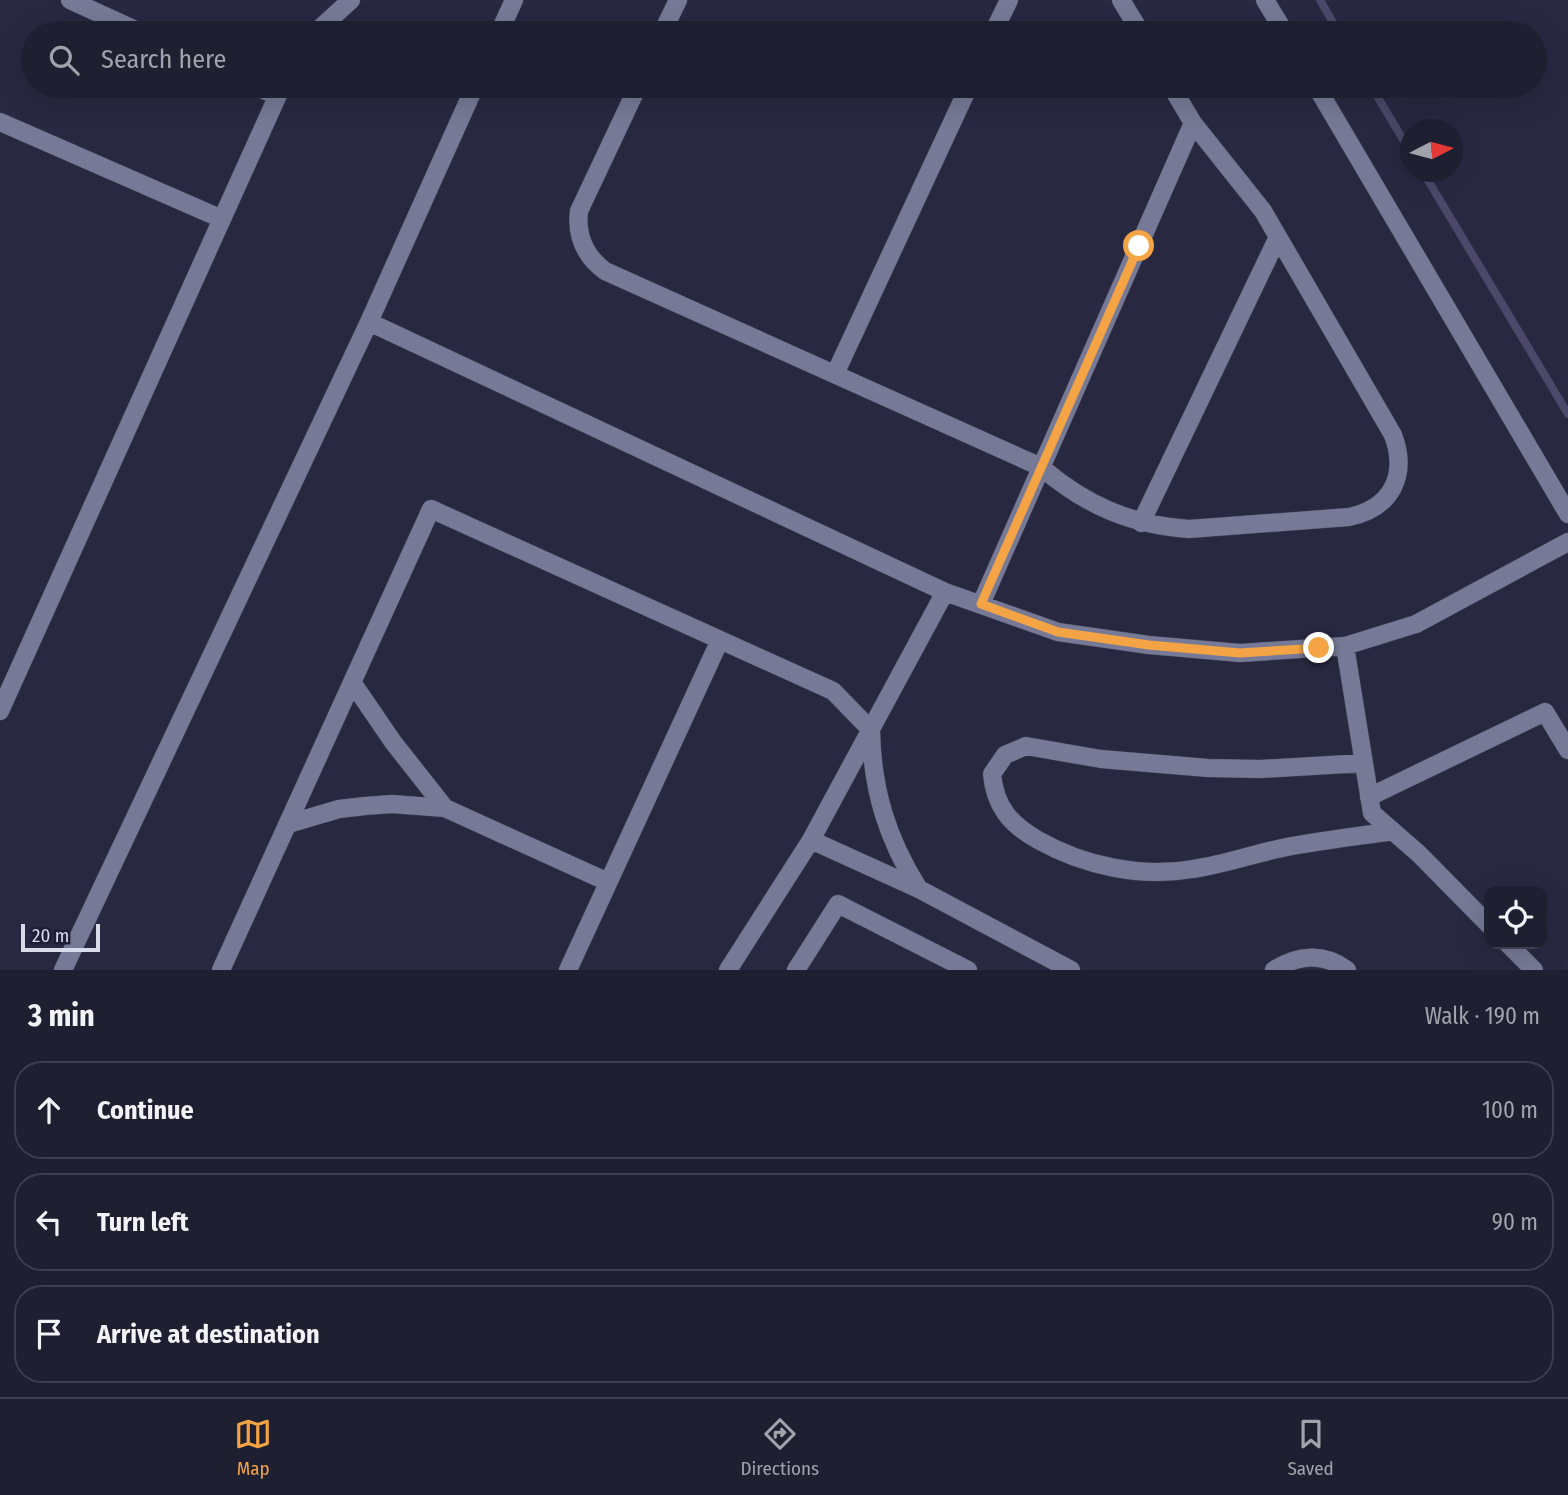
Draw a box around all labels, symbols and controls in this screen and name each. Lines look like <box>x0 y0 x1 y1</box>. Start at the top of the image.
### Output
search box <box>21 21 1547 98</box>
icon: search <box>45 41 83 79</box>
text: Search here <box>101 44 226 75</box>
north arrow <box>1400 119 1463 182</box>
route start <box>1123 230 1154 261</box>
route end <box>1303 632 1334 663</box>
map controls <box>1484 886 1547 949</box>
button: locate <box>1484 886 1547 949</box>
scale bar <box>21 921 100 953</box>
text: 20 m <box>32 924 69 947</box>
text: 3 min <box>28 998 95 1034</box>
text: Walk · 190 m <box>1425 1002 1540 1030</box>
icon: ahead <box>30 1091 68 1129</box>
text: Continue <box>97 1095 194 1126</box>
text: 100 m <box>1482 1096 1538 1124</box>
icon: left <box>30 1203 68 1241</box>
text: Turn left <box>97 1207 189 1238</box>
text: 90 m <box>1492 1208 1538 1236</box>
icon: arrive <box>30 1315 68 1353</box>
text: Arrive at destination <box>97 1319 320 1350</box>
tab: Map <box>234 1415 272 1480</box>
tab: Directions <box>740 1415 819 1480</box>
tab: Saved <box>1287 1415 1334 1480</box>

